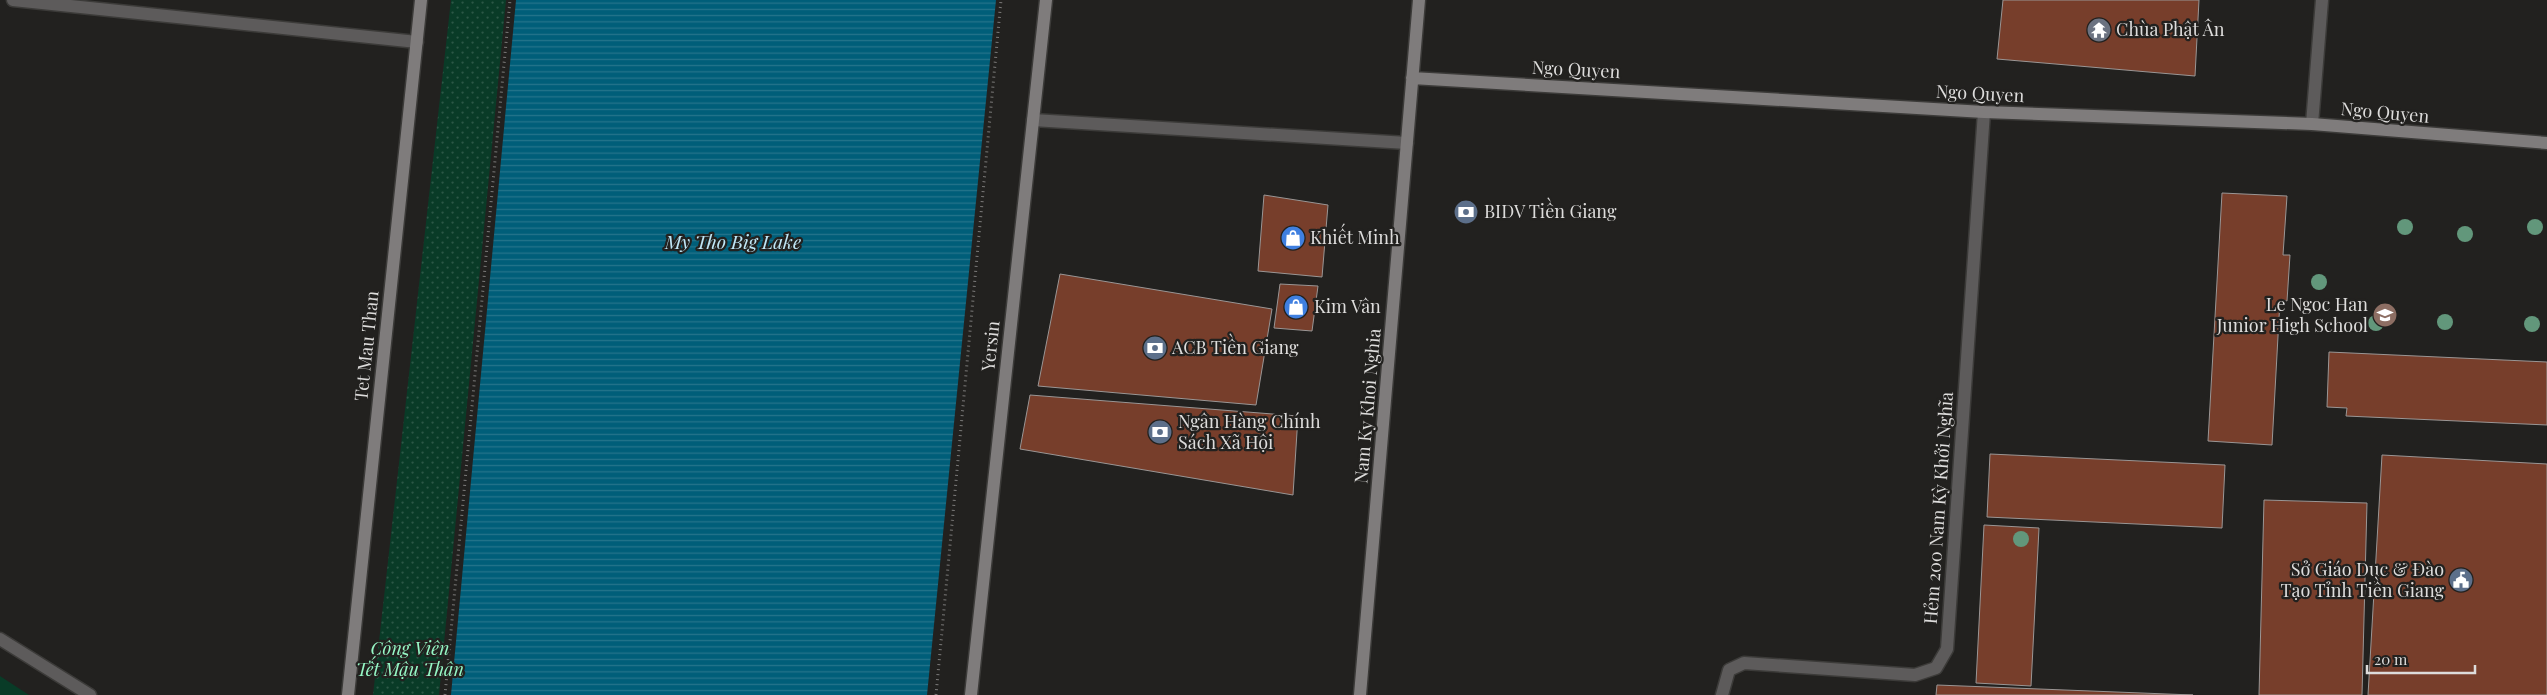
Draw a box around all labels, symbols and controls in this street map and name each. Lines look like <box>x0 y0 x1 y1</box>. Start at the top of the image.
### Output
temple icon: Chùa Phật Ân <box>2086 17 2112 43</box>
place label: Chùa Phật Ân <box>2116 17 2225 41</box>
street label: Ngo Quyen <box>1531 55 1621 83</box>
street label: Ngo Quyen <box>1935 79 2025 107</box>
street label: Ngo Quyen <box>2340 96 2431 128</box>
place label: BIDV Tiền Giang <box>1484 197 1617 223</box>
bank icon: BIDV Tiền Giang <box>1453 199 1479 225</box>
place label: Khiết Minh <box>1310 223 1400 249</box>
shop icon: Khiết Minh <box>1280 225 1306 251</box>
water label: My Tho Big Lake <box>664 228 801 254</box>
street label: Tet Mau Than <box>348 289 384 402</box>
place label: Le Ngoc Han Junior High School <box>2216 292 2368 337</box>
shop icon: Kim Vân <box>1283 294 1309 320</box>
place label: Kim Vân <box>1314 294 1381 318</box>
school or university icon: Le Ngoc Han Junior High School <box>2372 302 2398 328</box>
street label: Yersin <box>975 319 1005 373</box>
street label: Nam Ky Khoi Nghia <box>1348 327 1386 484</box>
place label: ACB Tiền Giang <box>1171 333 1299 359</box>
bank icon: ACB Tiền Giang <box>1142 335 1168 361</box>
street label: Hẻm 200 Nam Kỳ Khởi Nghĩa <box>1918 391 1958 625</box>
place label: Ngân Hàng Chính Sách Xã Hội <box>1178 409 1321 454</box>
bank icon: Ngân Hàng Chính Sách Xã Hội <box>1147 419 1173 445</box>
place label: Sở Giáo Dục & Đào Tạo Tỉnh Tiền Giang <box>2281 557 2444 602</box>
public building icon: Sở Giáo Dục & Đào Tạo Tỉnh Tiền Giang <box>2448 567 2474 593</box>
park label: Công Viên Tết Mậu Thân <box>356 636 464 681</box>
scale bar <box>2367 642 2474 674</box>
text: 20 m <box>2374 649 2408 669</box>

